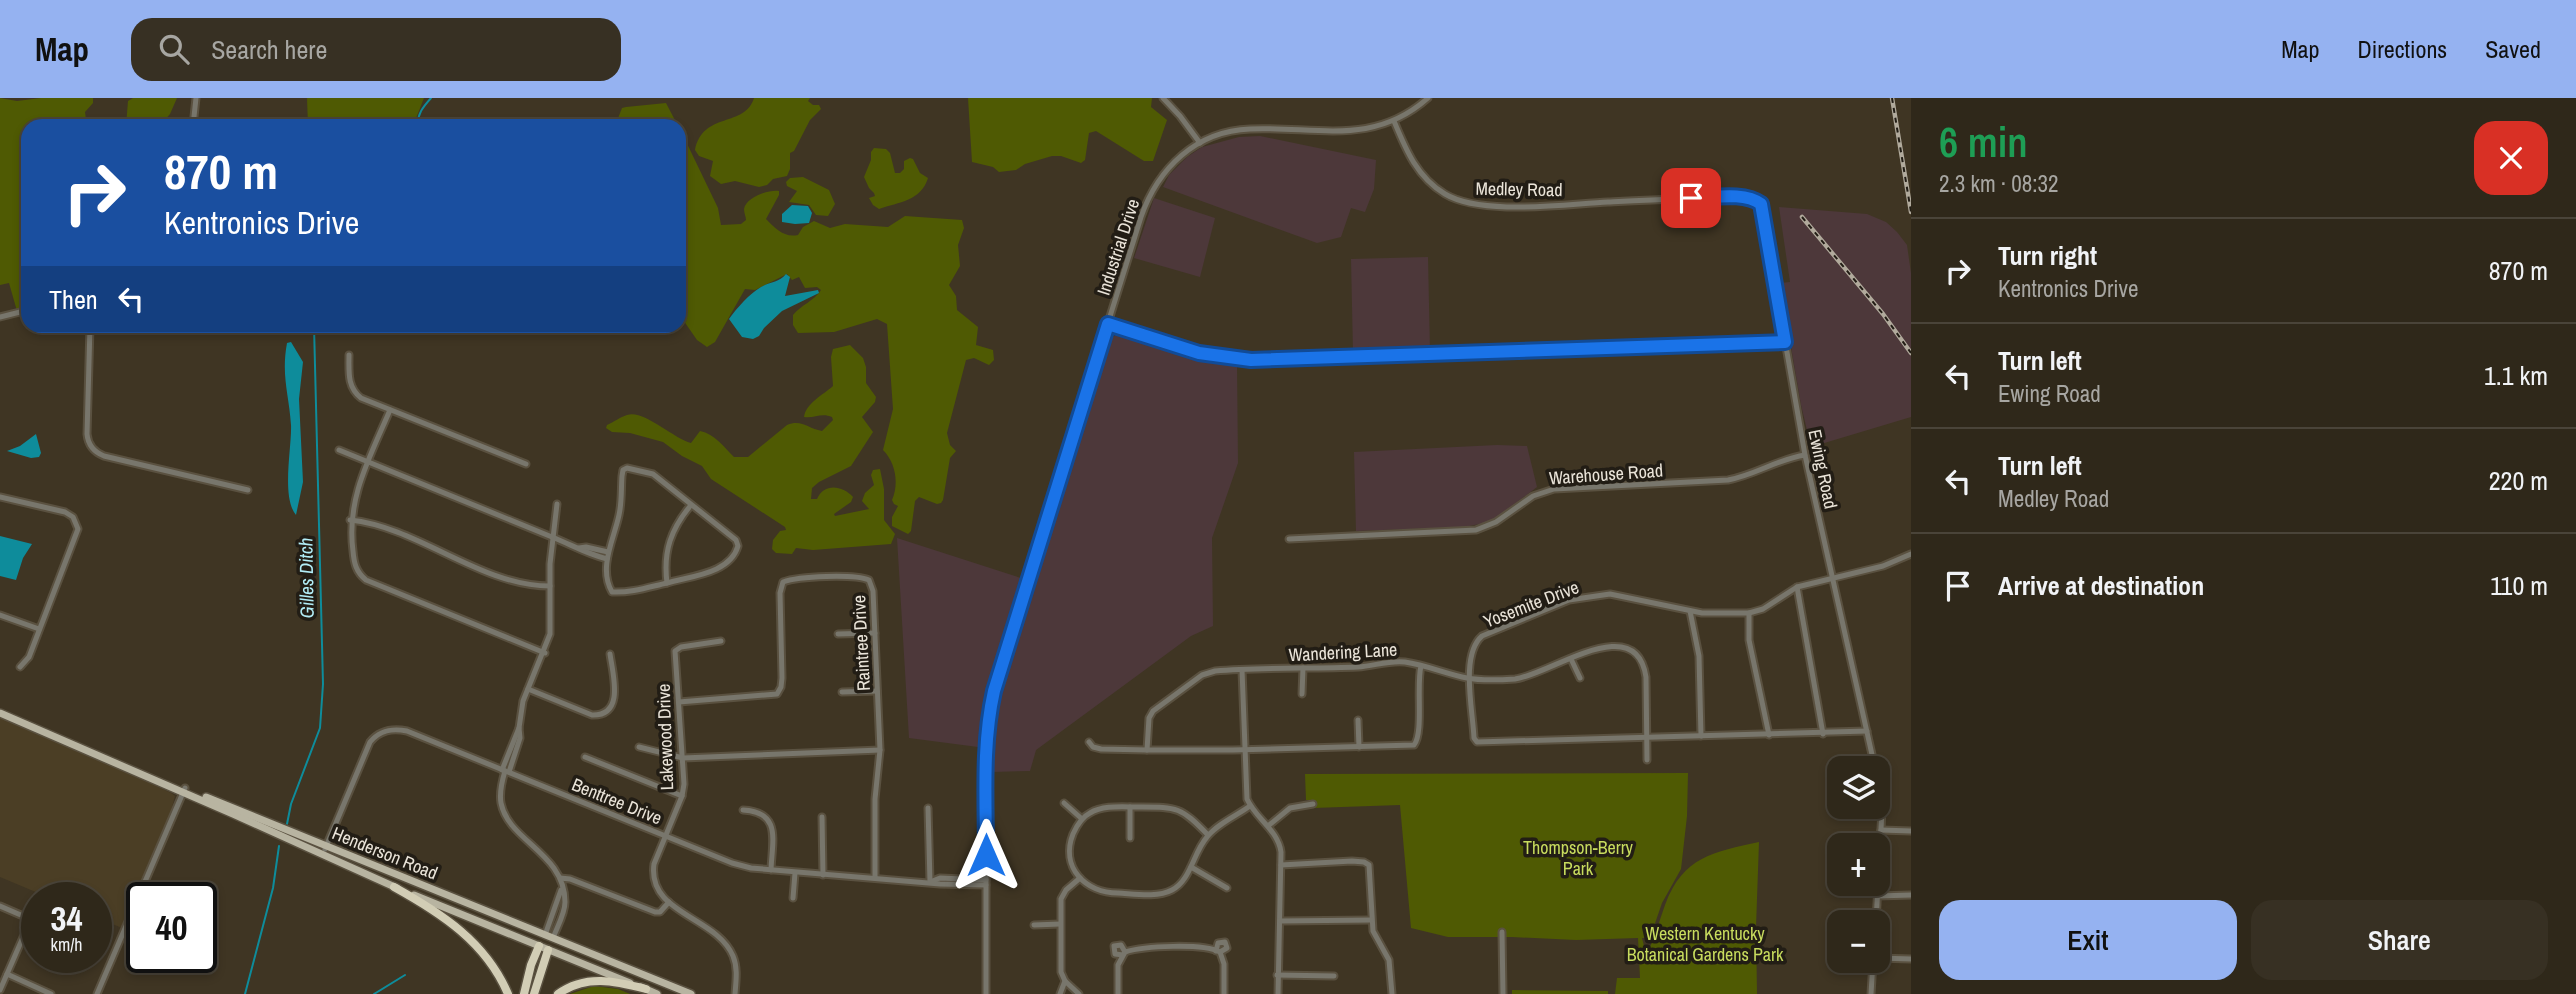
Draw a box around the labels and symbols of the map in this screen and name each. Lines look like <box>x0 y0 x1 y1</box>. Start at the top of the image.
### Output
pin <box>1661 168 1721 228</box>
street label: Medley Road <box>1475 176 1563 202</box>
street label: Industrial Drive <box>1091 196 1145 298</box>
street label: Ewing Road <box>1802 427 1844 511</box>
street label: Warehouse Road <box>1548 458 1664 490</box>
water label: Gilles Ditch <box>292 538 320 618</box>
street label: Yosemite Drive <box>1480 574 1582 634</box>
street label: Raintree Drive <box>846 594 876 692</box>
street label: Wandering Lane <box>1288 637 1398 667</box>
street label: Lakewood Drive <box>651 683 679 791</box>
street label: Benttree Drive <box>568 772 666 830</box>
position arrow <box>949 818 1023 892</box>
street label: Henderson Road <box>329 821 441 885</box>
park label: Thompson-Berry Park <box>1523 835 1634 881</box>
speed limit sign: 40 <box>126 882 217 973</box>
park label: Western Kentucky Botanical Gardens Park <box>1627 921 1784 967</box>

